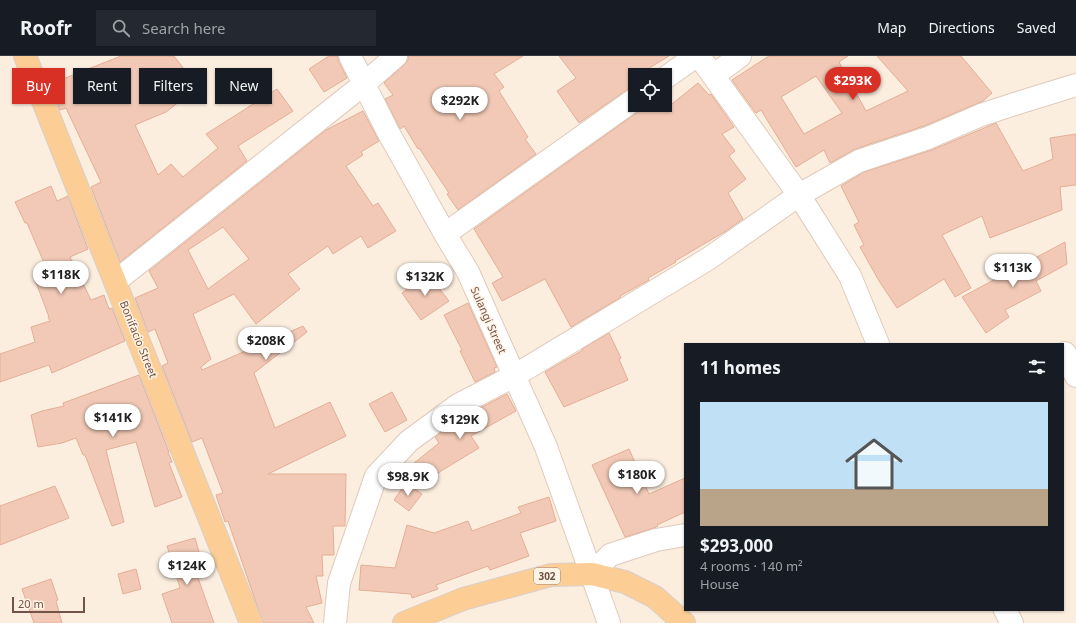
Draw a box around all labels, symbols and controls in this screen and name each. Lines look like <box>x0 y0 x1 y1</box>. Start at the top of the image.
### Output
search box <box>96 10 376 46</box>
text: Roofr <box>20 15 72 41</box>
icon: search <box>110 17 132 39</box>
text: Search here <box>142 18 226 38</box>
text: Map <box>877 18 906 37</box>
text: Directions <box>928 18 995 37</box>
text: Saved <box>1017 18 1056 37</box>
pin: $293K <box>825 67 881 101</box>
chip: Buy <box>12 68 65 104</box>
chip: Rent <box>73 68 131 104</box>
chip: Filters <box>139 68 207 104</box>
chip: New <box>215 68 272 104</box>
map controls <box>628 68 672 112</box>
button: locate <box>628 68 672 112</box>
text: $293K <box>834 71 872 89</box>
pin: $292K <box>432 87 488 121</box>
text: $292K <box>441 91 479 109</box>
pin: $113K <box>985 254 1041 288</box>
text: $113K <box>994 258 1032 276</box>
pin: $118K <box>33 261 89 295</box>
pin: $132K <box>397 263 453 297</box>
text: $118K <box>42 265 80 283</box>
text: $132K <box>406 267 444 285</box>
street label: Sulangi Street <box>468 284 510 356</box>
street label: Bonifacio Street <box>117 298 161 380</box>
pin: $208K <box>238 327 294 361</box>
text: $208K <box>247 331 285 349</box>
text: 11 homes <box>700 356 781 379</box>
icon: filters <box>1026 356 1048 378</box>
pin: $141K <box>85 404 141 438</box>
pin: $129K <box>432 406 488 440</box>
text: $141K <box>94 408 132 426</box>
text: $129K <box>441 410 479 428</box>
icon: home <box>838 428 910 500</box>
pin: $180K <box>609 461 665 495</box>
pin: $98.9K <box>375 463 441 497</box>
text: $180K <box>618 465 656 483</box>
text: $98.9K <box>387 467 429 485</box>
text: $293,000 <box>700 534 773 557</box>
pin: $124K <box>159 552 215 586</box>
text: $124K <box>168 556 206 574</box>
text: 4 rooms · 140 m² <box>700 557 803 575</box>
road number: 302 <box>534 568 560 584</box>
text: House <box>700 575 739 593</box>
scale bar <box>12 595 85 614</box>
text: 20 m <box>18 596 44 611</box>

